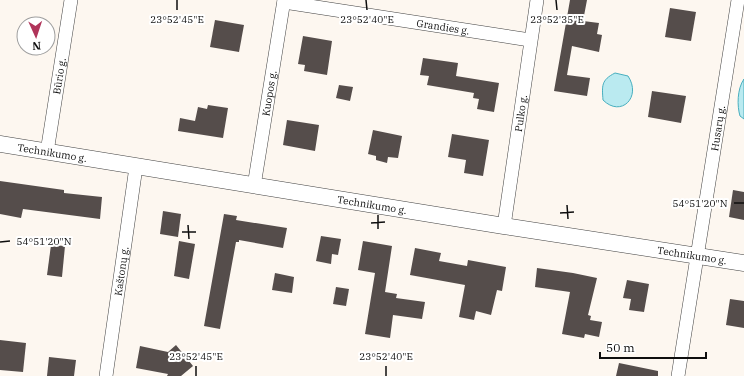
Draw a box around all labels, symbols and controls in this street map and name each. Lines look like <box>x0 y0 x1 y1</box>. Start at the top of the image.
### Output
text: 23°52'45"E <box>150 13 204 26</box>
text: 23°52'40"E <box>340 13 394 26</box>
text: 23°52'35"E <box>530 13 584 26</box>
north arrow <box>16 16 56 56</box>
street label: Grandies g. <box>416 16 471 37</box>
text: N <box>32 39 41 53</box>
street label: Būrio g. <box>50 57 68 95</box>
street label: Kuopos g. <box>259 69 279 117</box>
street label: Pulko g. <box>511 94 530 133</box>
street label: Husarų g. <box>708 104 728 152</box>
street label: Technikumo g. <box>17 140 88 165</box>
street label: Technikumo g. <box>336 192 408 217</box>
text: 54°51'20"N <box>673 197 728 210</box>
text: 54°51'20"N <box>17 235 72 248</box>
street label: Technikumo g. <box>656 243 728 267</box>
street label: Kaštonų g. <box>111 246 131 297</box>
scale bar <box>600 334 706 360</box>
text: 50 m <box>606 340 635 355</box>
text: 23°52'45"E <box>169 350 223 363</box>
text: 23°52'40"E <box>359 350 413 363</box>

